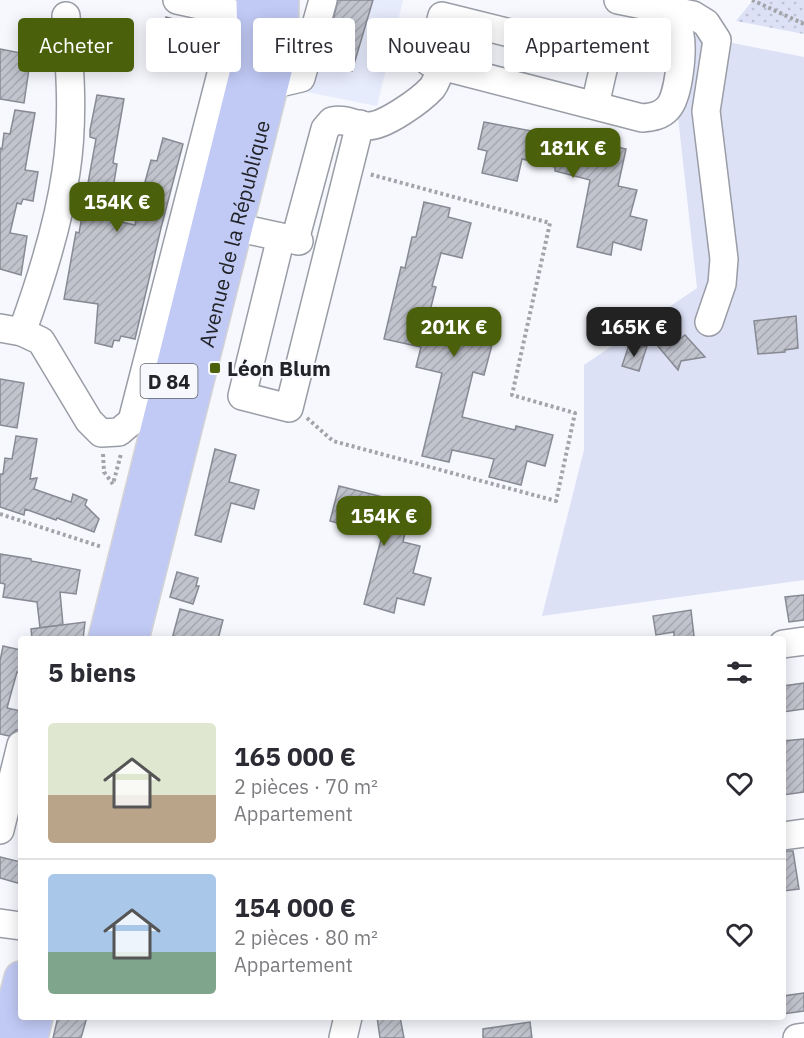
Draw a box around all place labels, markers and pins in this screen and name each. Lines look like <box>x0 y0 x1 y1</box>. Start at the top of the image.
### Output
pin: 181K € <box>524 128 622 179</box>
pin: 154K € <box>68 182 166 233</box>
pin: 201K € <box>405 307 503 358</box>
pin: 165K € <box>585 307 683 358</box>
place label: Léon Blum <box>227 354 331 382</box>
marker: Léon Blum <box>208 361 222 375</box>
pin: 154K € <box>335 496 433 547</box>

